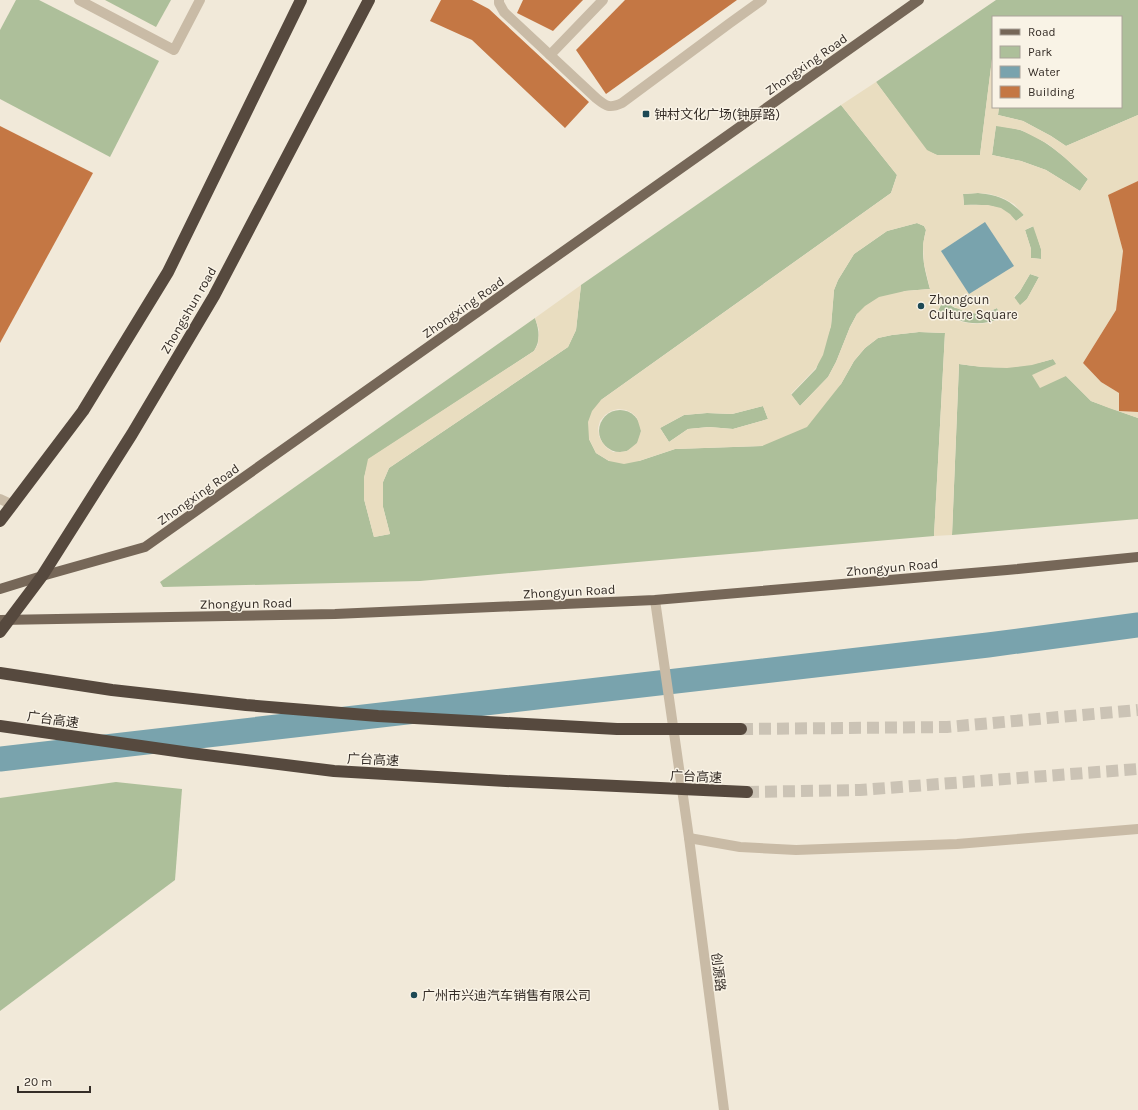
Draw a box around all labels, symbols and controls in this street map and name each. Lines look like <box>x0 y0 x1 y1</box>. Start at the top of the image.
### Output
legend <box>992 16 1122 108</box>
text: Road <box>1028 25 1056 39</box>
street label: Zhongxing Road <box>762 31 850 98</box>
text: Park <box>1028 45 1053 59</box>
text: Water <box>1028 65 1061 79</box>
text: Building <box>1028 85 1075 99</box>
place label: 钟村文化广场(钟屏路) <box>654 107 780 122</box>
marker: 钟村文化广场(钟屏路) <box>641 109 651 119</box>
street label: Zhongshun road <box>157 264 219 356</box>
street label: Zhongxing Road <box>419 274 507 341</box>
place label: Zhongcun Culture Square <box>929 292 1018 323</box>
marker: Zhongcun Culture Square <box>916 301 926 311</box>
street label: Zhongxing Road <box>154 461 242 528</box>
street label: Zhongyun Road <box>845 556 939 579</box>
street label: Zhongyun Road <box>522 582 616 601</box>
street label: Zhongyun Road <box>199 595 293 612</box>
street label: 广台高速 <box>26 708 80 731</box>
street label: 广台高速 <box>347 751 399 768</box>
street label: 广台高速 <box>670 768 722 785</box>
street label: 创源路 <box>709 952 728 992</box>
place label: 广州市兴迪汽车销售有限公司 <box>422 988 591 1003</box>
marker: 广州市兴迪汽车销售有限公司 <box>409 990 419 1000</box>
scale bar <box>18 1068 90 1094</box>
text: 20 m <box>24 1075 52 1089</box>

